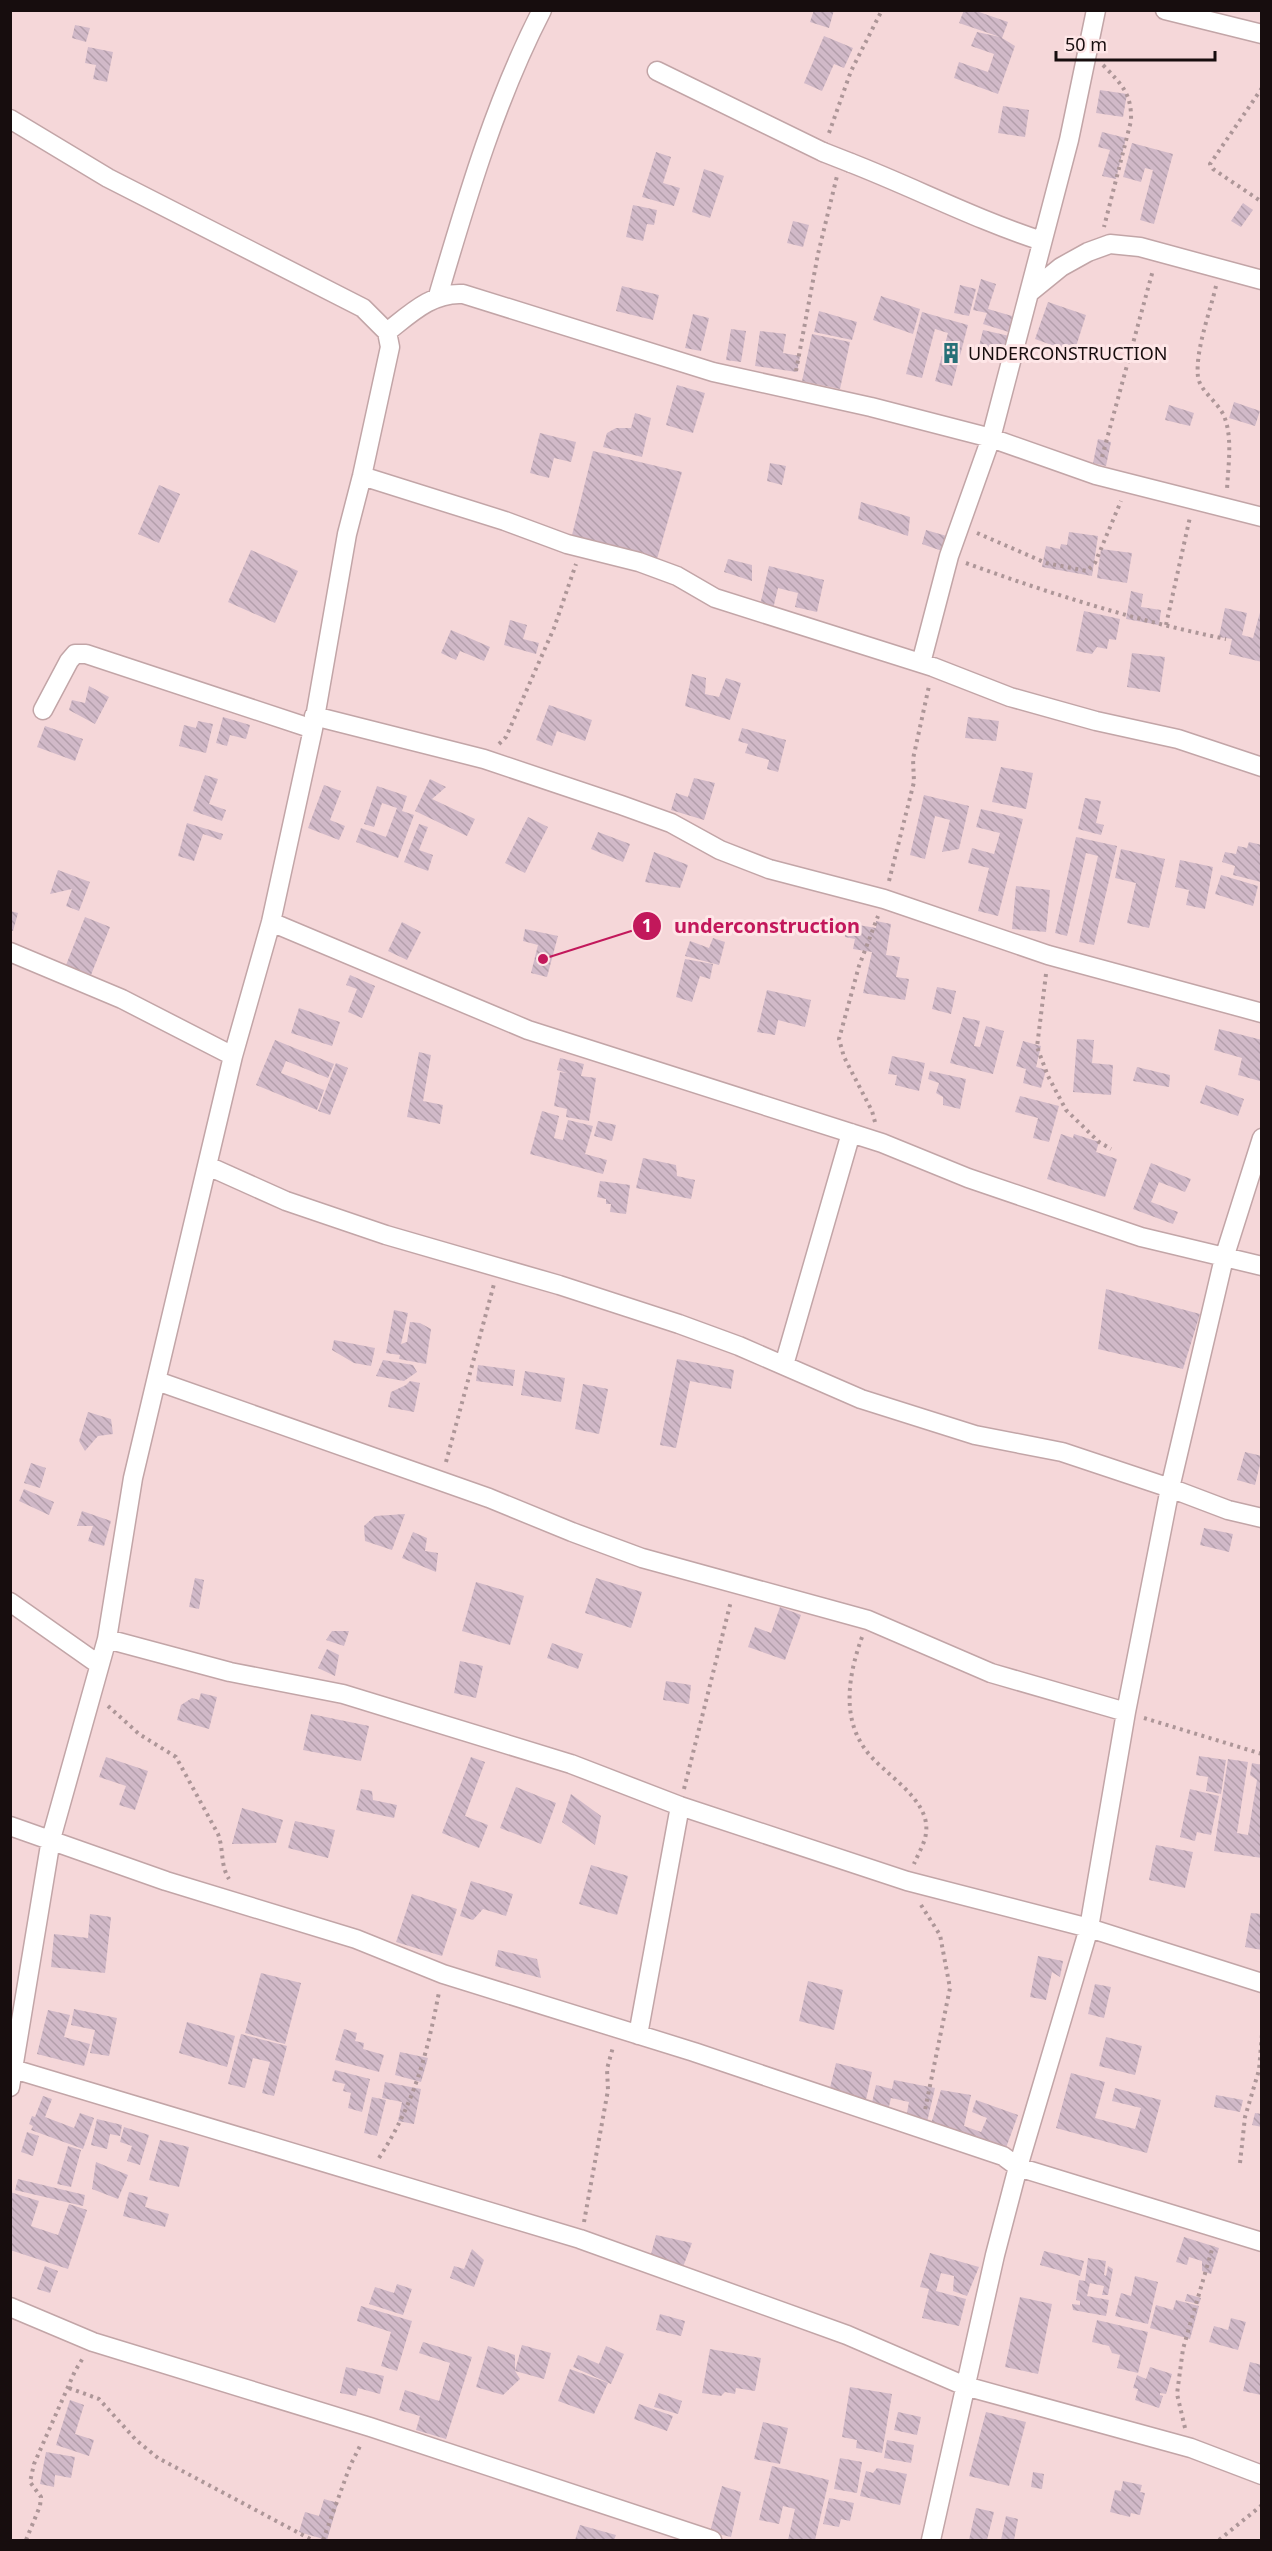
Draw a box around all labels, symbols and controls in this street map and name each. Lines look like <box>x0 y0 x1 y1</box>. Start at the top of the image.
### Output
scale bar <box>1056 24 1215 62</box>
text: 50 m <box>1065 32 1107 56</box>
building icon: UNDERCONSTRUCTION <box>939 341 963 365</box>
place label: UNDERCONSTRUCTION <box>968 341 1167 365</box>
callout: underconstruction <box>632 907 873 945</box>
text: underconstruction <box>674 912 860 939</box>
text: 1 <box>642 913 652 937</box>

